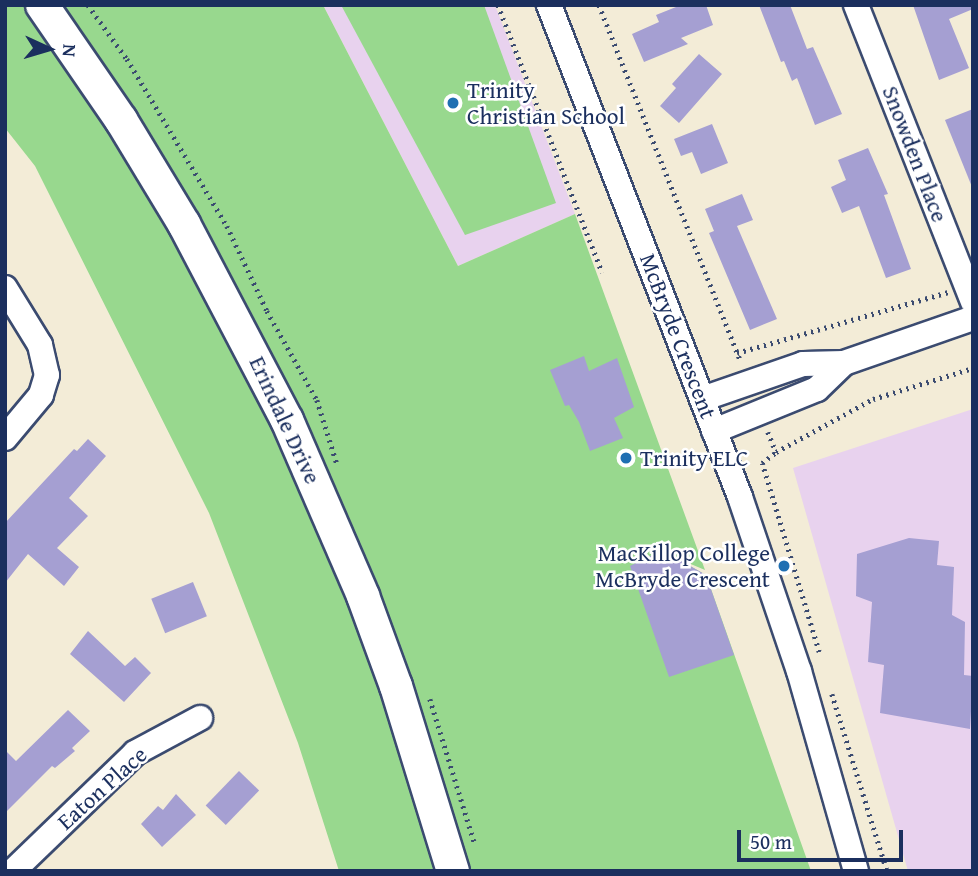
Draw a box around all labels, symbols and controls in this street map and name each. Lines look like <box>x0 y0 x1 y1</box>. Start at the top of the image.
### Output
north arrow <box>14 14 84 84</box>
text: N <box>56 43 84 58</box>
place label: Trinity Christian School <box>467 76 625 130</box>
street label: Snowden Place <box>876 82 954 226</box>
marker: Trinity Christian School <box>445 95 461 111</box>
street label: McBryde Crescent <box>634 249 722 423</box>
street label: Erindale Drive <box>243 352 327 488</box>
place label: Trinity ELC <box>640 444 748 472</box>
marker: Trinity ELC <box>618 450 634 466</box>
place label: MacKillop College McBryde Crescent <box>595 539 770 593</box>
marker: MacKillop College McBryde Crescent <box>776 558 792 574</box>
street label: Eaton Place <box>52 741 152 835</box>
scale bar <box>740 816 906 860</box>
text: 50 m <box>750 826 792 857</box>

